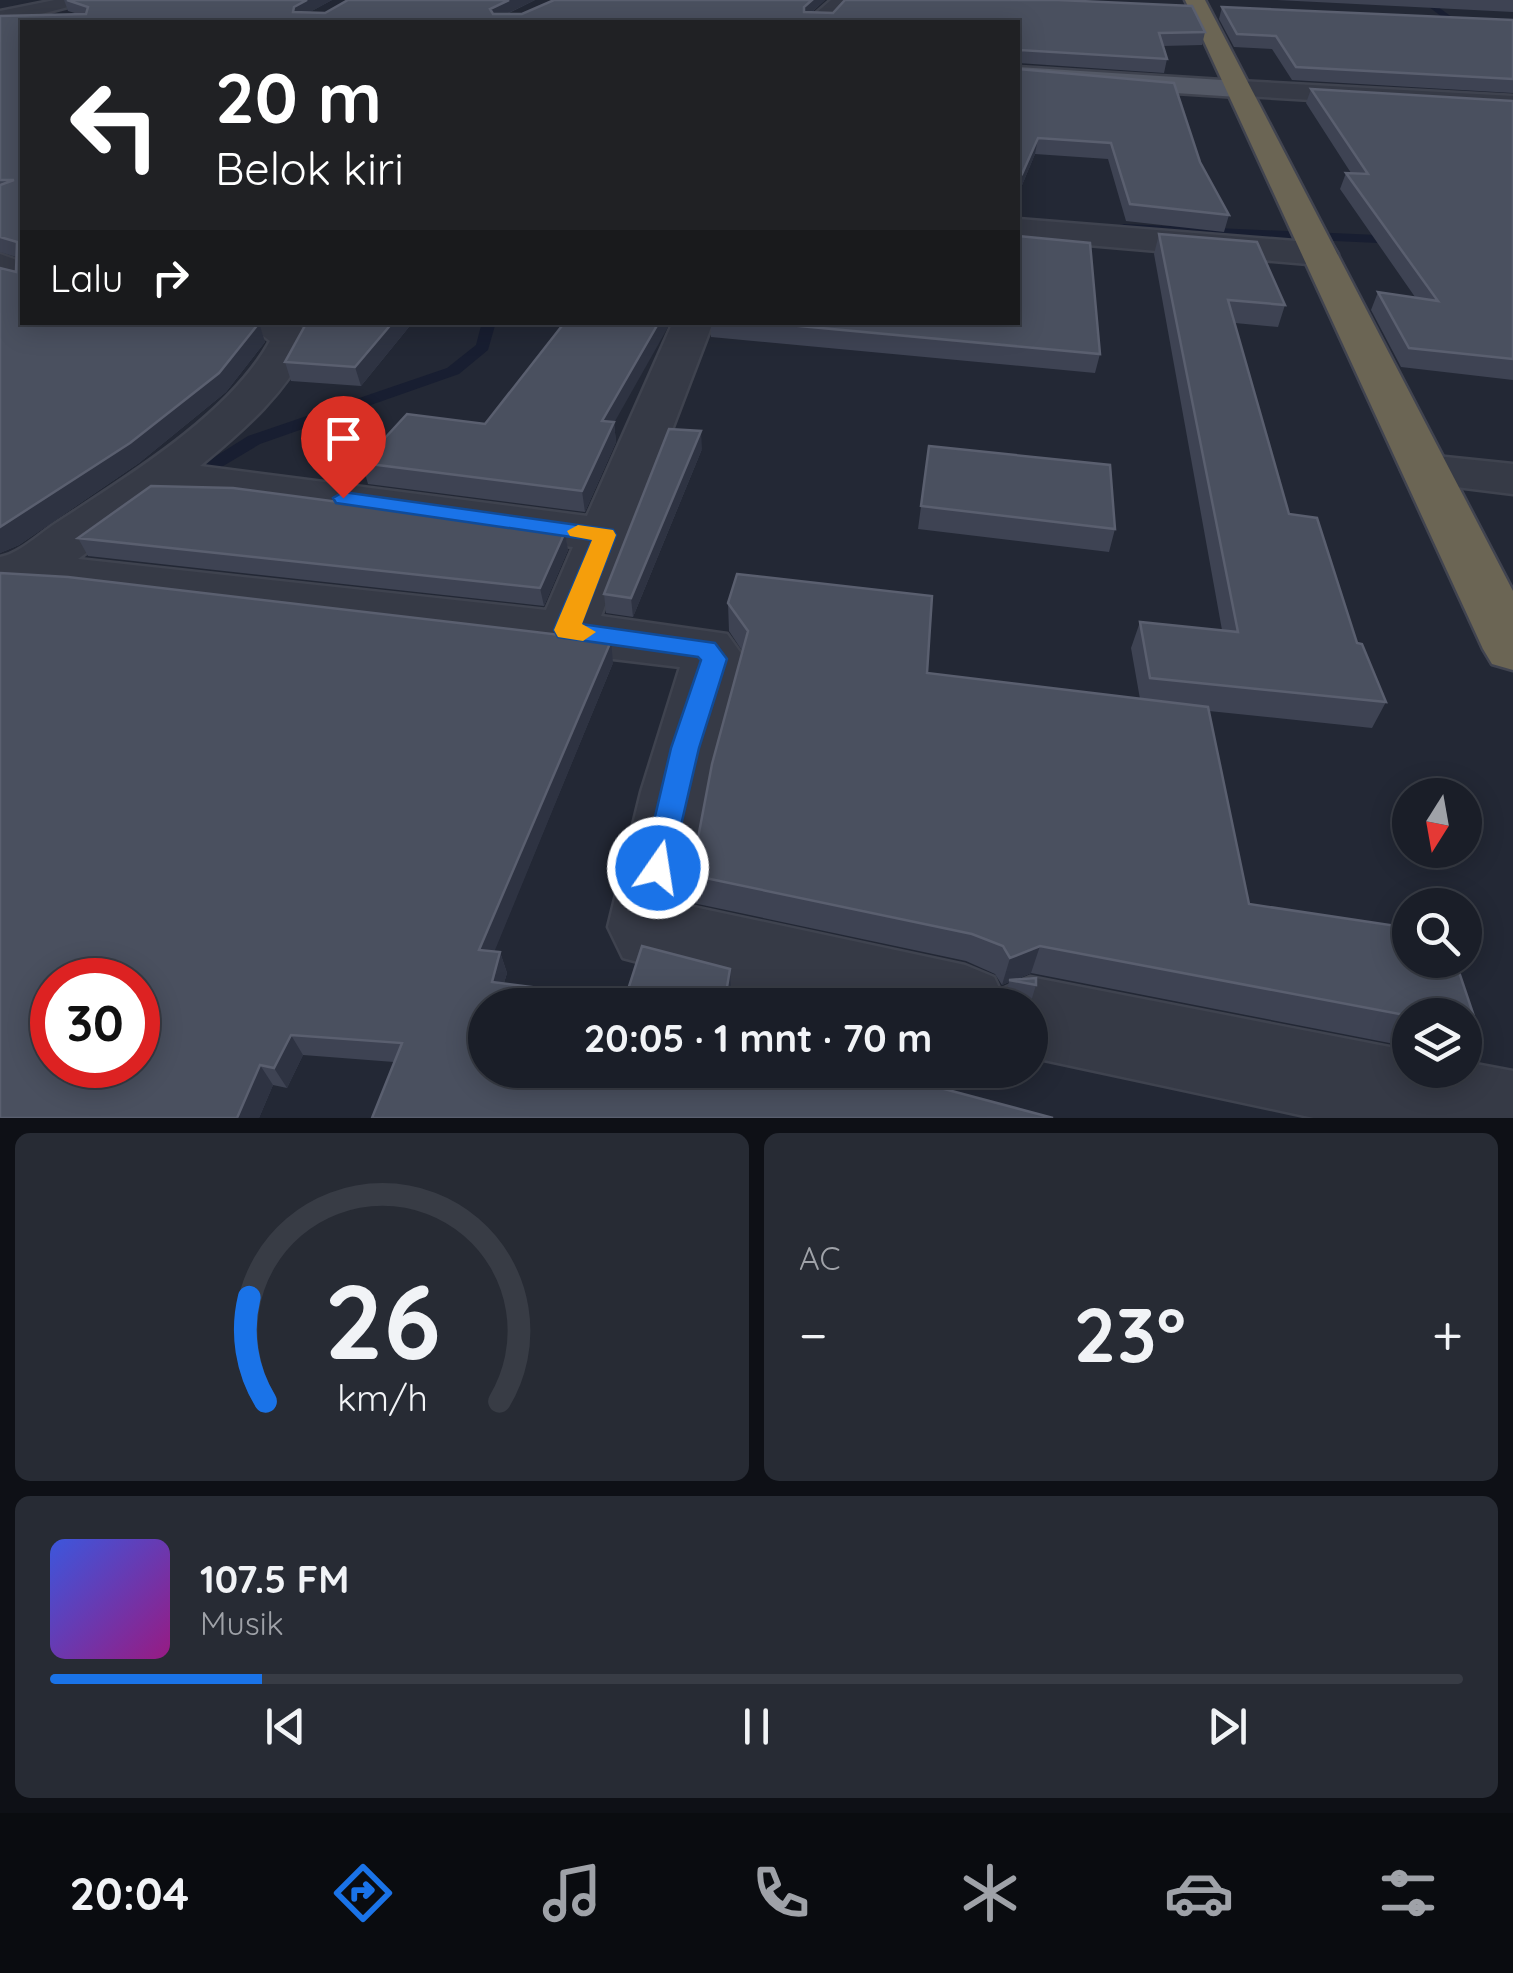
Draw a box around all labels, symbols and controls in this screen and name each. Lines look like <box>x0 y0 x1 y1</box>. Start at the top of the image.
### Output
text: 20 m <box>215 53 382 141</box>
icon: left <box>50 60 180 190</box>
text: Belok kiri <box>215 140 404 196</box>
icon: right <box>143 250 198 305</box>
text: Lalu <box>50 254 123 302</box>
pin <box>301 396 386 499</box>
icon: arrive <box>316 411 371 466</box>
north arrow <box>1392 778 1482 868</box>
map controls <box>1392 778 1482 1088</box>
position arrow <box>606 816 710 920</box>
button: search <box>1392 888 1482 978</box>
speed limit sign: 30 <box>30 958 160 1088</box>
button: layers <box>1392 998 1482 1088</box>
text: 20:05 · 1 mnt · 70 m <box>584 1014 932 1062</box>
text: AC <box>799 1238 840 1278</box>
text: 26 <box>324 1255 440 1385</box>
text: 23° <box>1074 1287 1186 1381</box>
text: − <box>799 1300 828 1369</box>
text: + <box>1432 1300 1463 1369</box>
text: km/h <box>337 1375 427 1420</box>
text: 107.5 FM <box>200 1555 349 1603</box>
text: Musik <box>200 1603 284 1643</box>
icon: previous <box>258 1699 313 1754</box>
icon: pause <box>729 1699 784 1754</box>
icon: next <box>1200 1699 1255 1754</box>
icon: directions <box>328 1858 398 1928</box>
icon: music <box>537 1858 607 1928</box>
icon: phone <box>746 1858 816 1928</box>
icon: climate <box>955 1858 1025 1928</box>
icon: car <box>1164 1858 1234 1928</box>
icon: filters <box>1373 1858 1443 1928</box>
text: 20:04 <box>70 1865 189 1921</box>

